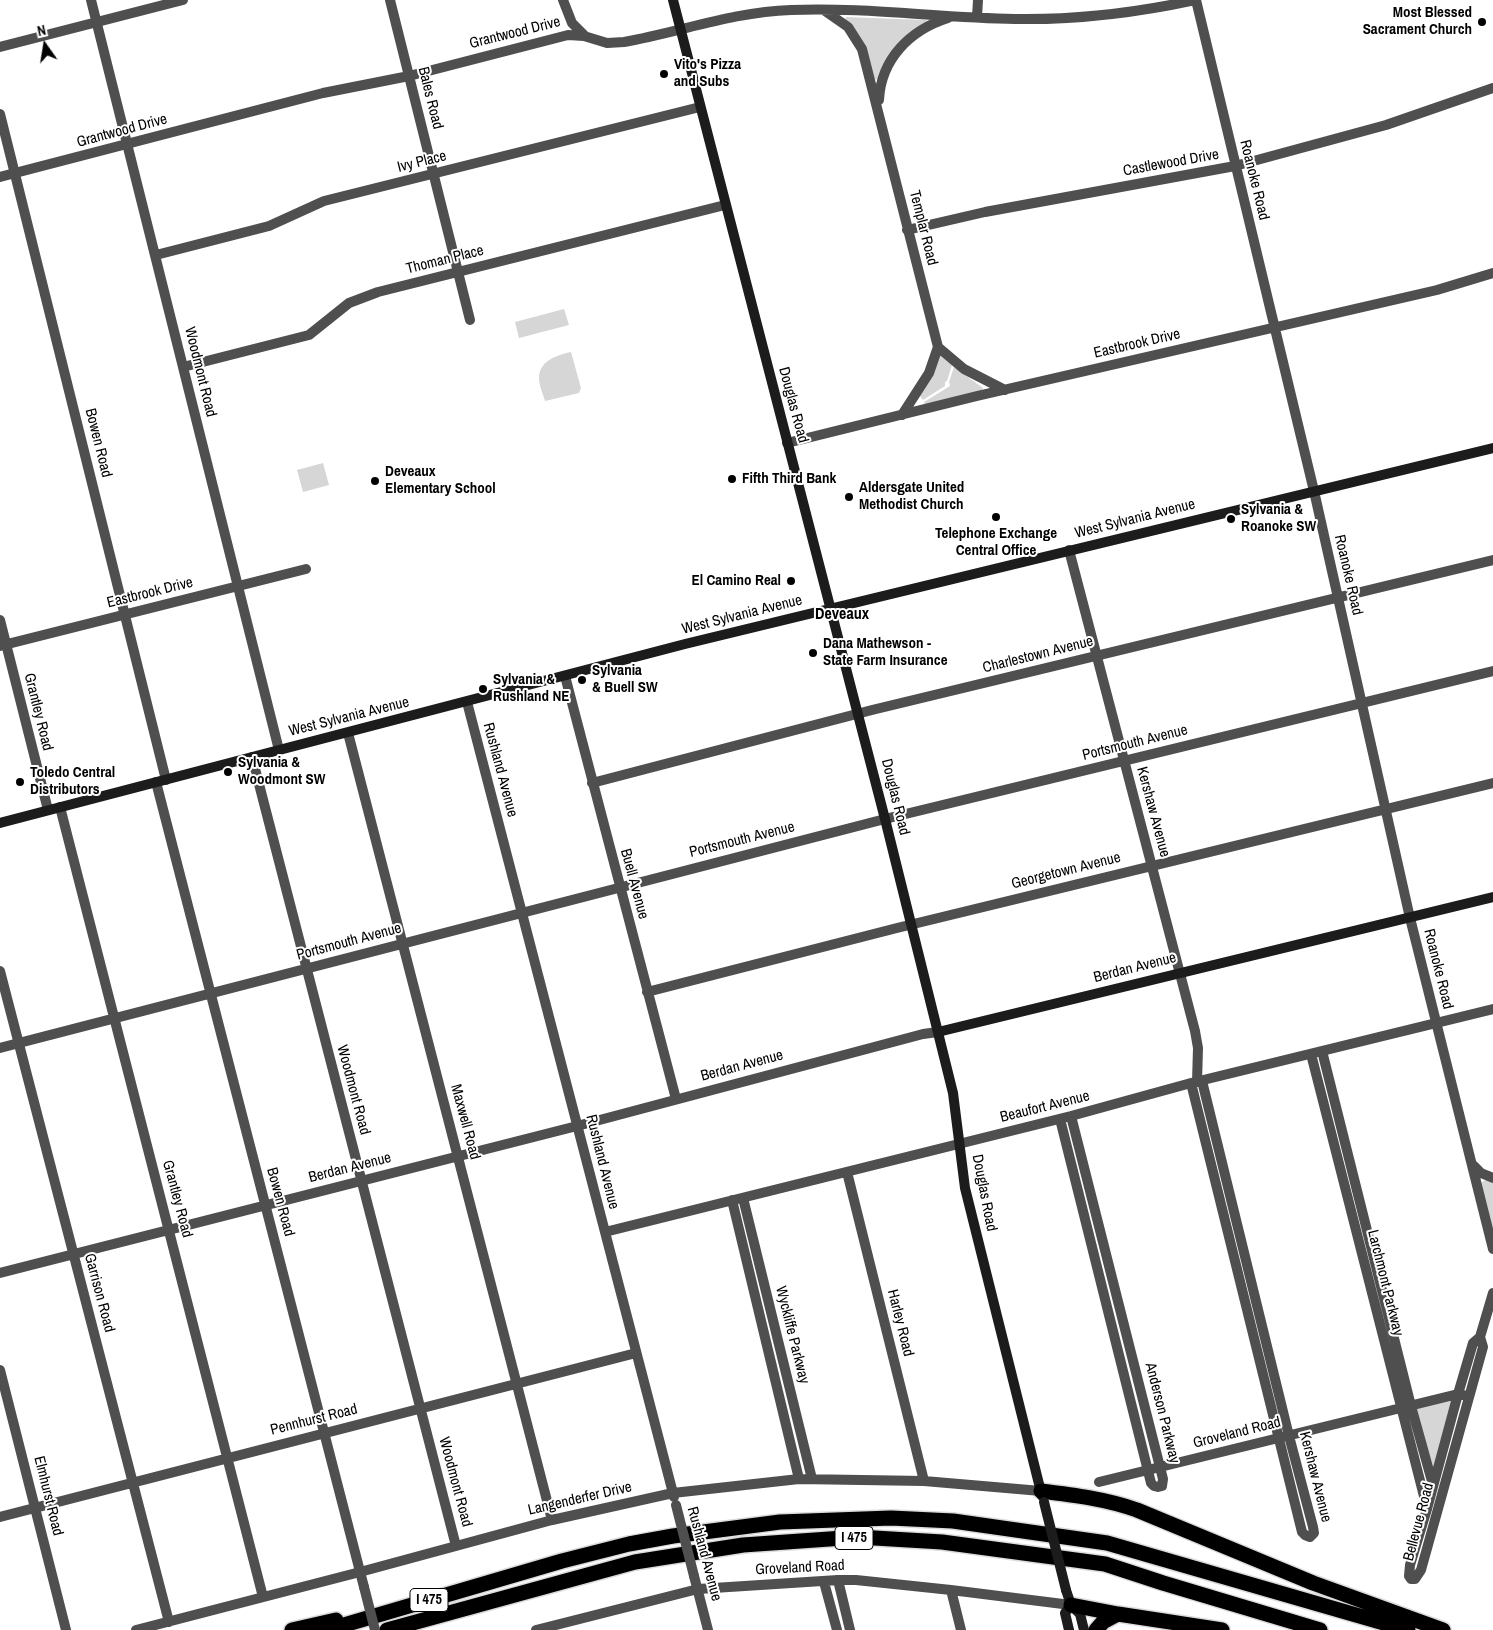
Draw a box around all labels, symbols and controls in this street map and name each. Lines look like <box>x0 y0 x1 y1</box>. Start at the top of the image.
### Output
place label: Most Blessed Sacrament Church <box>1363 4 1472 39</box>
street label: Grantwood Drive <box>468 13 562 53</box>
marker: Most Blessed Sacrament Church <box>1476 16 1488 28</box>
north arrow <box>20 20 70 70</box>
text: N <box>36 21 48 40</box>
place label: Vito's Pizza and Subs <box>674 56 741 91</box>
street label: Bales Road <box>414 65 446 131</box>
marker: Vito's Pizza and Subs <box>658 68 670 80</box>
street label: Grantwood Drive <box>75 110 169 152</box>
street label: Roanoke Road <box>1235 138 1273 222</box>
street label: Castlewood Drive <box>1122 146 1220 180</box>
street label: Ivy Place <box>396 147 448 177</box>
street label: Templar Road <box>905 189 941 267</box>
street label: Thoman Place <box>404 242 486 278</box>
street label: Woodmont Road <box>180 325 220 419</box>
street label: Eastbrook Drive <box>1092 325 1182 363</box>
street label: Douglas Road <box>774 365 812 445</box>
street label: Bowen Road <box>81 407 115 479</box>
place label: Deveaux Elementary School <box>385 463 496 498</box>
place label: Fifth Third Bank <box>742 470 836 488</box>
marker: Fifth Third Bank <box>726 473 738 485</box>
marker: Deveaux Elementary School <box>369 475 381 487</box>
place label: Aldersgate United Methodist Church <box>859 479 964 514</box>
marker: Aldersgate United Methodist Church <box>843 491 855 503</box>
street label: West Sylvania Avenue <box>1073 495 1197 543</box>
place label: Sylvania & Roanoke SW <box>1241 501 1316 536</box>
marker: Telephone Exchange Central Office <box>990 511 1002 523</box>
marker: Sylvania & Roanoke SW <box>1225 513 1237 525</box>
place label: Telephone Exchange Central Office <box>935 525 1057 560</box>
street label: Roanoke Road <box>1330 533 1366 617</box>
place label: El Camino Real <box>691 572 781 590</box>
street label: Eastbrook Drive <box>105 574 195 612</box>
marker: El Camino Real <box>785 575 797 587</box>
street label: West Sylvania Avenue <box>680 591 804 639</box>
district label: Deveaux <box>815 605 869 625</box>
street label: Charlestown Avenue <box>981 633 1095 677</box>
place label: Dana Mathewson - State Farm Insurance <box>823 635 947 670</box>
marker: Dana Mathewson - State Farm Insurance <box>807 647 819 659</box>
place label: Sylvania & Buell SW <box>592 662 658 697</box>
street label: Grantley Road <box>20 671 56 753</box>
place label: Sylvania & Rushland NE <box>493 671 570 706</box>
marker: Sylvania & Buell SW <box>576 674 588 686</box>
marker: Sylvania & Rushland NE <box>477 683 489 695</box>
street label: West Sylvania Avenue <box>287 693 411 741</box>
street label: Rushland Avenue <box>479 721 521 819</box>
street label: Portsmouth Avenue <box>1081 721 1189 765</box>
place label: Sylvania & Woodmont SW <box>238 754 325 789</box>
street label: Douglas Road <box>877 757 913 837</box>
place label: Toledo Central Distributors <box>30 764 115 799</box>
street label: Kershaw Avenue <box>1132 765 1174 859</box>
marker: Sylvania & Woodmont SW <box>222 766 234 778</box>
marker: Toledo Central Distributors <box>14 776 26 788</box>
street label: Portsmouth Avenue <box>688 818 796 862</box>
street label: Buell Avenue <box>616 847 652 921</box>
street label: Georgetown Avenue <box>1010 849 1122 893</box>
street label: Portsmouth Avenue <box>295 919 403 965</box>
street label: Roanoke Road <box>1419 927 1457 1011</box>
street label: Berdan Avenue <box>1092 949 1178 987</box>
street label: Woodmont Road <box>332 1043 374 1137</box>
street label: Berdan Avenue <box>699 1046 785 1086</box>
street label: Maxwell Road <box>446 1082 484 1162</box>
street label: Beaufort Avenue <box>998 1087 1092 1127</box>
street label: Rushland Avenue <box>582 1113 622 1211</box>
street label: Berdan Avenue <box>307 1149 393 1187</box>
street label: Douglas Road <box>968 1153 1000 1233</box>
street label: Grantley Road <box>158 1158 196 1240</box>
street label: Bowen Road <box>262 1166 298 1238</box>
street label: Larchmont Parkway <box>1363 1228 1407 1338</box>
street label: Garrison Road <box>80 1252 118 1334</box>
street label: Wyckliffe Parkway <box>771 1284 813 1386</box>
street label: Harley Road <box>883 1288 917 1358</box>
street label: Anderson Parkway <box>1141 1361 1183 1465</box>
street label: Pennhurst Road <box>269 1401 359 1439</box>
street label: Groveland Road <box>1191 1413 1283 1453</box>
street label: Kershaw Avenue <box>1295 1430 1335 1524</box>
street label: Woodmont Road <box>434 1435 476 1529</box>
street label: Elmhurst Road <box>29 1454 67 1538</box>
street label: Langenderfer Drive <box>526 1478 634 1520</box>
street label: Bellevue Road <box>1400 1481 1438 1563</box>
street label: Rushland Avenue <box>683 1505 725 1603</box>
road number: I 475 <box>835 1526 873 1550</box>
street label: Groveland Road <box>755 1557 845 1579</box>
road number: I 475 <box>410 1588 448 1612</box>

